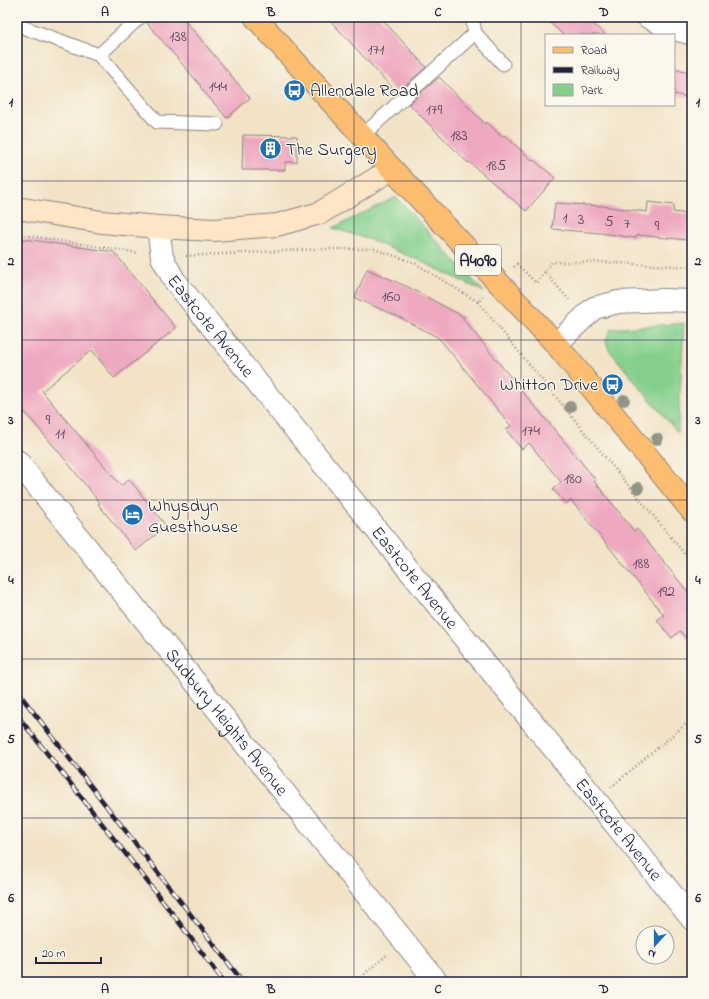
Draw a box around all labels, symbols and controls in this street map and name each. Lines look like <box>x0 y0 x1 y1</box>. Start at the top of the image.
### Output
text: A <box>101 3 109 22</box>
text: B <box>266 3 276 22</box>
text: C <box>434 3 442 22</box>
text: D <box>598 3 609 22</box>
house number: 138 <box>169 25 187 49</box>
legend <box>545 34 675 106</box>
house number: 171 <box>368 38 384 62</box>
text: Road <box>581 42 607 60</box>
text: Railway <box>581 62 620 81</box>
house number: 144 <box>209 75 228 99</box>
bus stop icon: Allendale Road <box>281 77 307 103</box>
place label: Allendale Road <box>310 79 419 105</box>
text: Park <box>581 82 603 100</box>
text: 1 <box>9 93 14 112</box>
text: 1 <box>696 93 701 112</box>
house number: 179 <box>426 98 442 122</box>
house number: 183 <box>450 124 468 148</box>
building icon: The Surgery <box>257 136 283 162</box>
place label: The Surgery <box>286 138 377 165</box>
house number: 185 <box>486 154 506 178</box>
house number: 1 <box>562 206 568 230</box>
house number: 3 <box>578 208 584 232</box>
house number: 5 <box>604 210 614 234</box>
house number: 7 <box>624 212 631 236</box>
house number: 9 <box>655 214 660 238</box>
road number: A4090 <box>455 245 501 275</box>
text: 2 <box>7 252 15 271</box>
text: 2 <box>694 252 702 271</box>
street label: Eastcote Avenue <box>160 270 260 385</box>
house number: 160 <box>381 285 401 309</box>
bus stop icon: Whitton Drive <box>600 371 626 397</box>
place label: Whitton Drive <box>500 373 599 399</box>
house number: 9 <box>46 408 51 432</box>
text: 3 <box>7 411 14 430</box>
text: 3 <box>694 411 701 430</box>
house number: 174 <box>522 419 541 443</box>
house number: 11 <box>55 422 65 446</box>
house number: 180 <box>564 467 582 491</box>
place label: Whysdyn Guesthouse <box>148 494 239 541</box>
hotel icon: Whysdyn Guesthouse <box>119 502 145 528</box>
street label: Eastcote Avenue <box>364 522 464 636</box>
house number: 188 <box>632 552 650 576</box>
text: 4 <box>7 571 14 590</box>
text: 4 <box>694 571 701 590</box>
house number: 192 <box>657 580 675 604</box>
street label: Sudbury Heights Avenue <box>158 644 294 803</box>
text: 5 <box>7 730 15 749</box>
text: 5 <box>694 730 702 749</box>
street label: Eastcote Avenue <box>568 773 668 888</box>
text: 6 <box>7 889 14 908</box>
text: 6 <box>694 889 701 908</box>
north arrow <box>635 925 675 965</box>
scale bar <box>36 939 101 965</box>
text: 20 m <box>42 945 65 963</box>
text: N <box>645 945 658 962</box>
text: A <box>101 980 109 999</box>
text: B <box>266 980 276 999</box>
text: C <box>434 980 442 999</box>
text: D <box>598 980 609 999</box>

